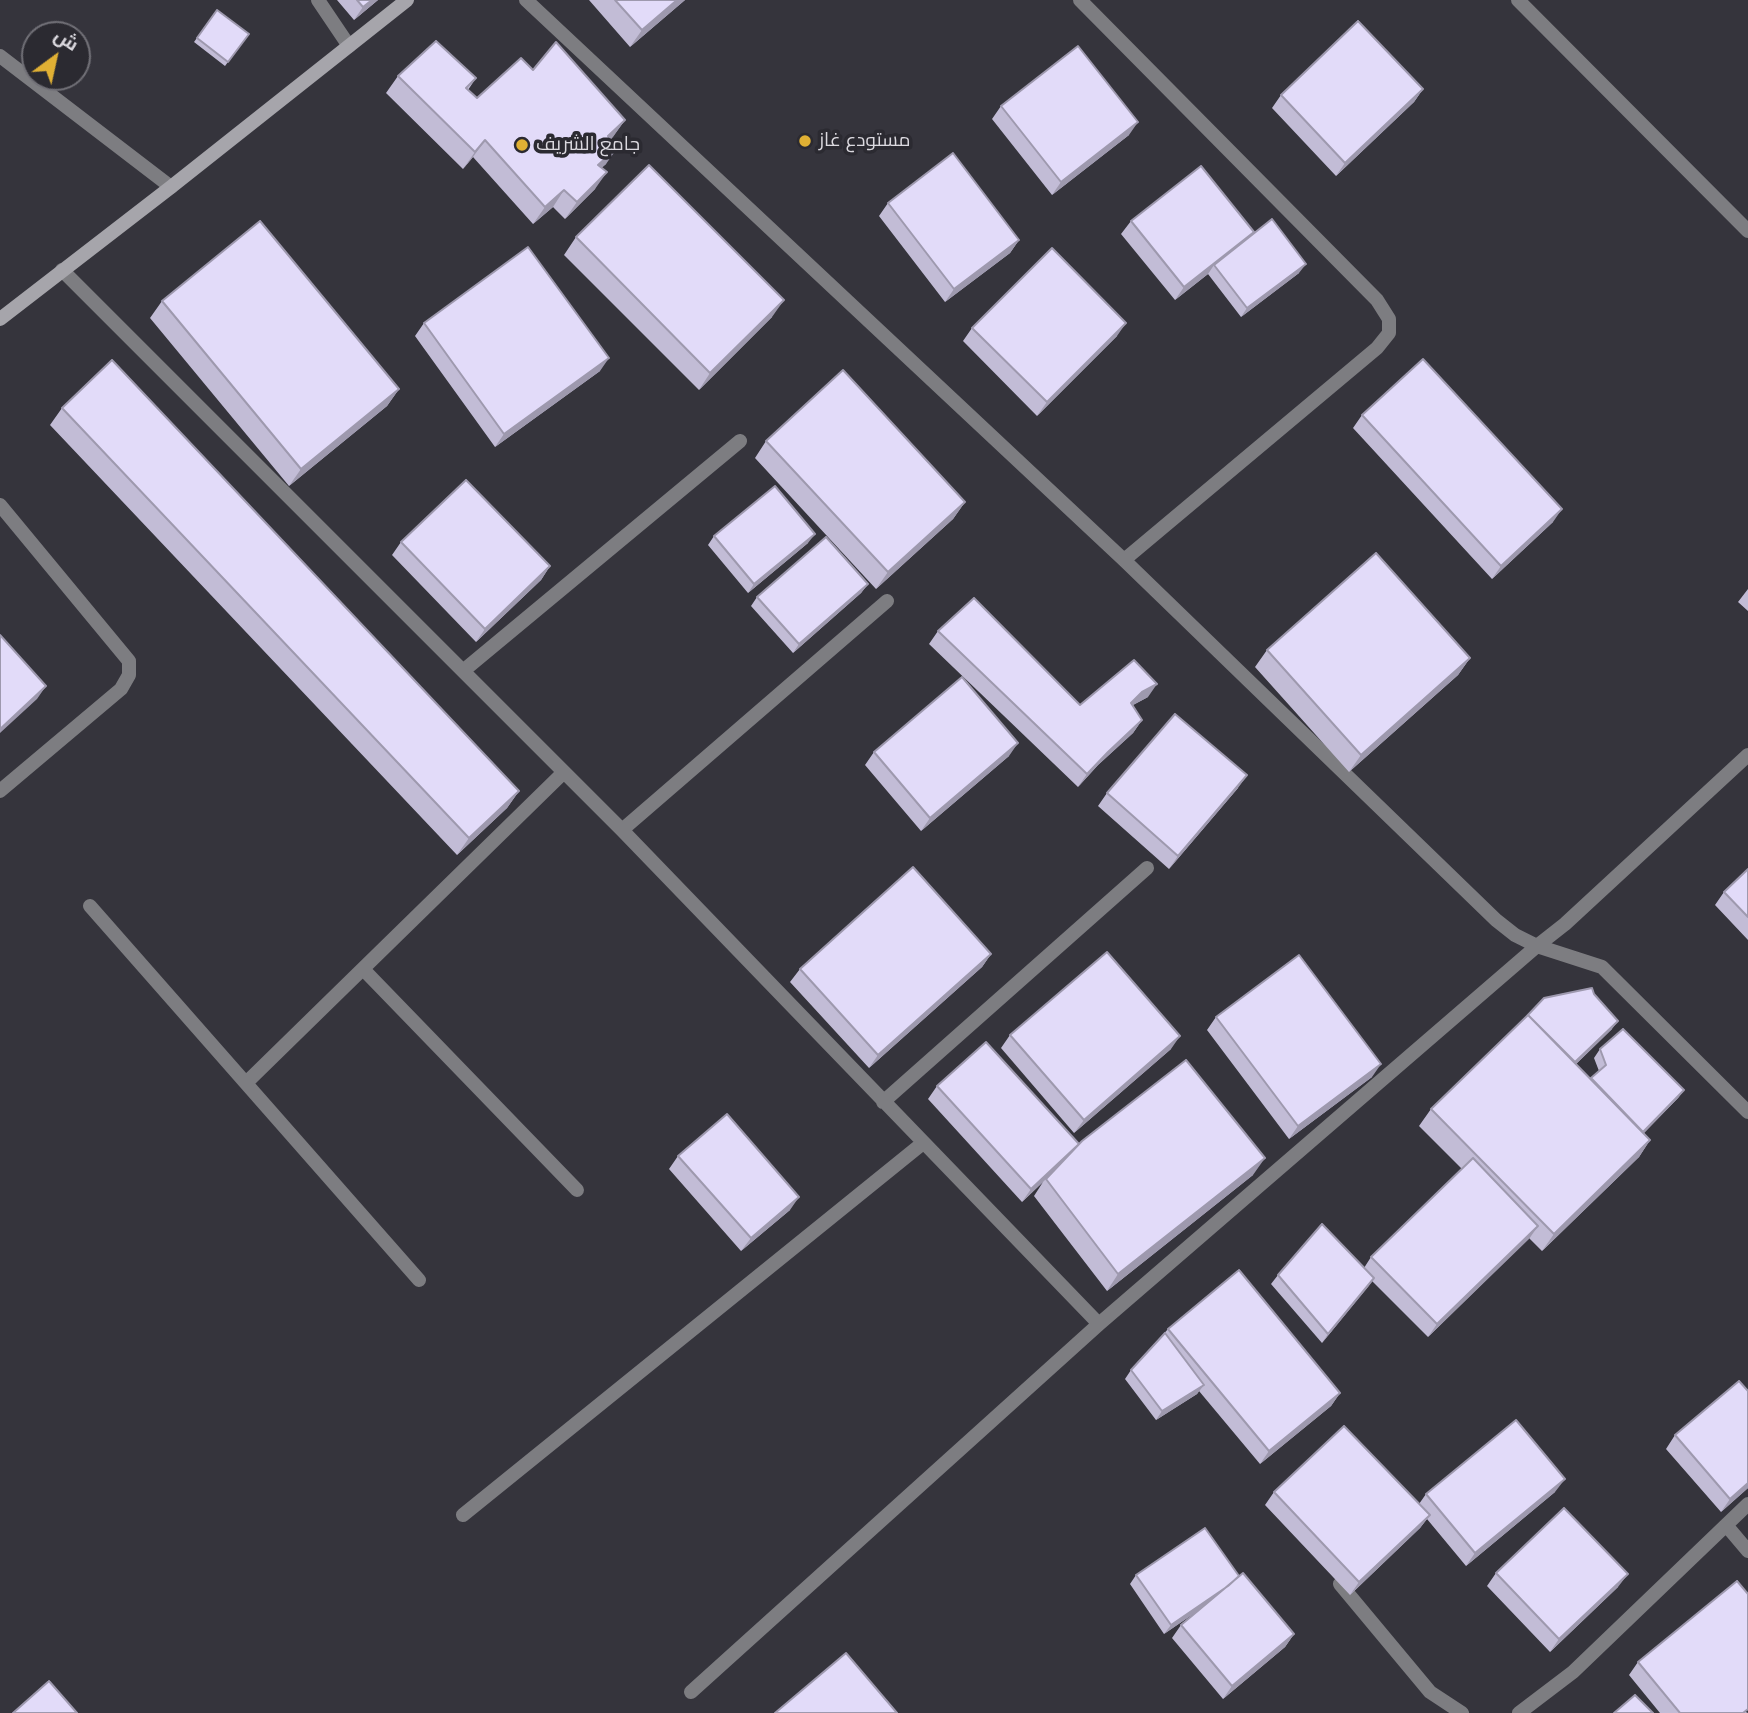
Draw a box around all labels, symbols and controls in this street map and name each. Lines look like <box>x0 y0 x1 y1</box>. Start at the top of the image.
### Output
north arrow <box>21 21 91 91</box>
text: ش <box>50 24 83 56</box>
place label: مستودع غاز <box>819 130 911 152</box>
marker: مستودع غاز <box>797 133 813 149</box>
place label: جامع الشريف <box>536 134 640 156</box>
marker: جامع الشريف <box>514 137 530 153</box>

